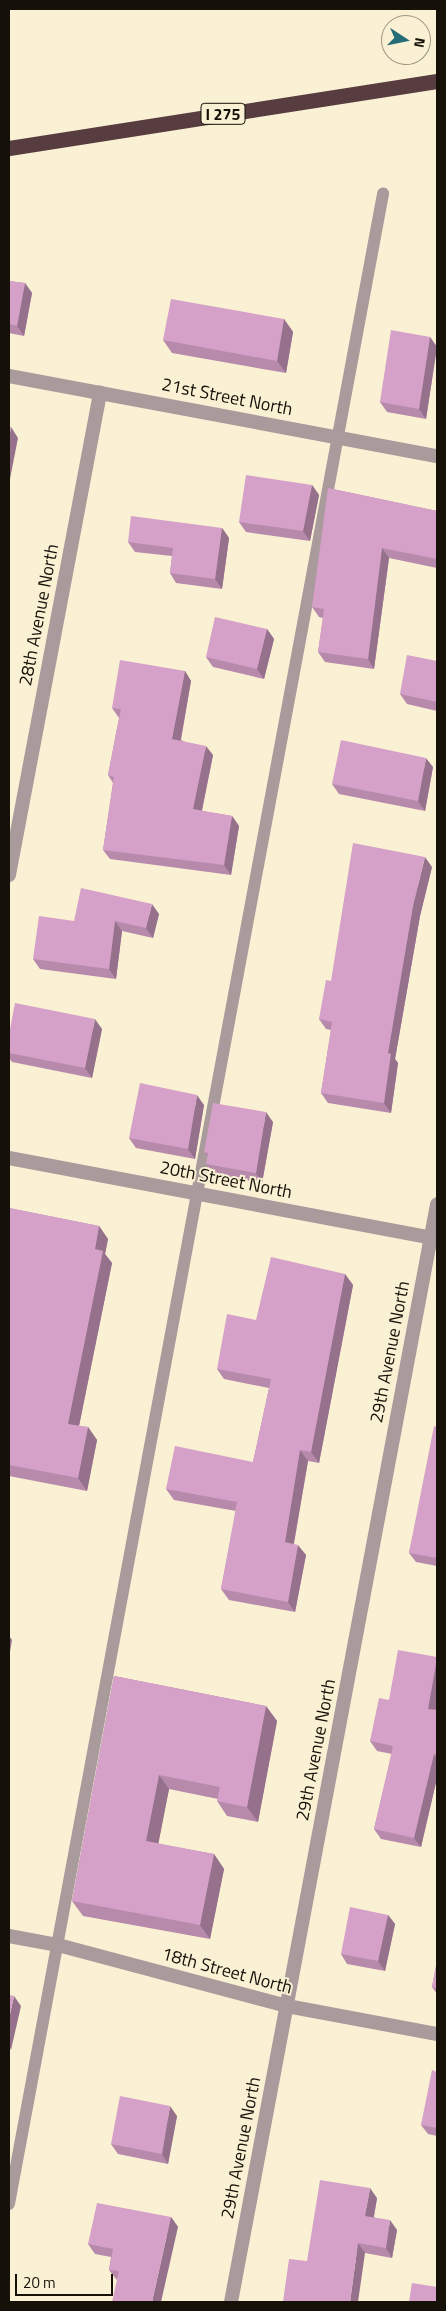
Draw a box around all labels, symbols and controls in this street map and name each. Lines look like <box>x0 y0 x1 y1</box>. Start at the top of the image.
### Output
north arrow <box>381 15 431 65</box>
text: N <box>409 36 431 50</box>
road number: I 275 <box>200 100 246 128</box>
street label: 21st Street North <box>160 374 294 420</box>
street label: 28th Avenue North <box>15 542 63 688</box>
street label: 20th Street North <box>158 1157 294 1203</box>
street label: 29th Avenue North <box>366 1279 414 1425</box>
street label: 29th Avenue North <box>292 1677 340 1823</box>
street label: 18th Street North <box>159 1943 295 1999</box>
street label: 29th Avenue North <box>217 2075 265 2221</box>
scale bar <box>18 2264 115 2296</box>
text: 20 m <box>23 2271 56 2294</box>

